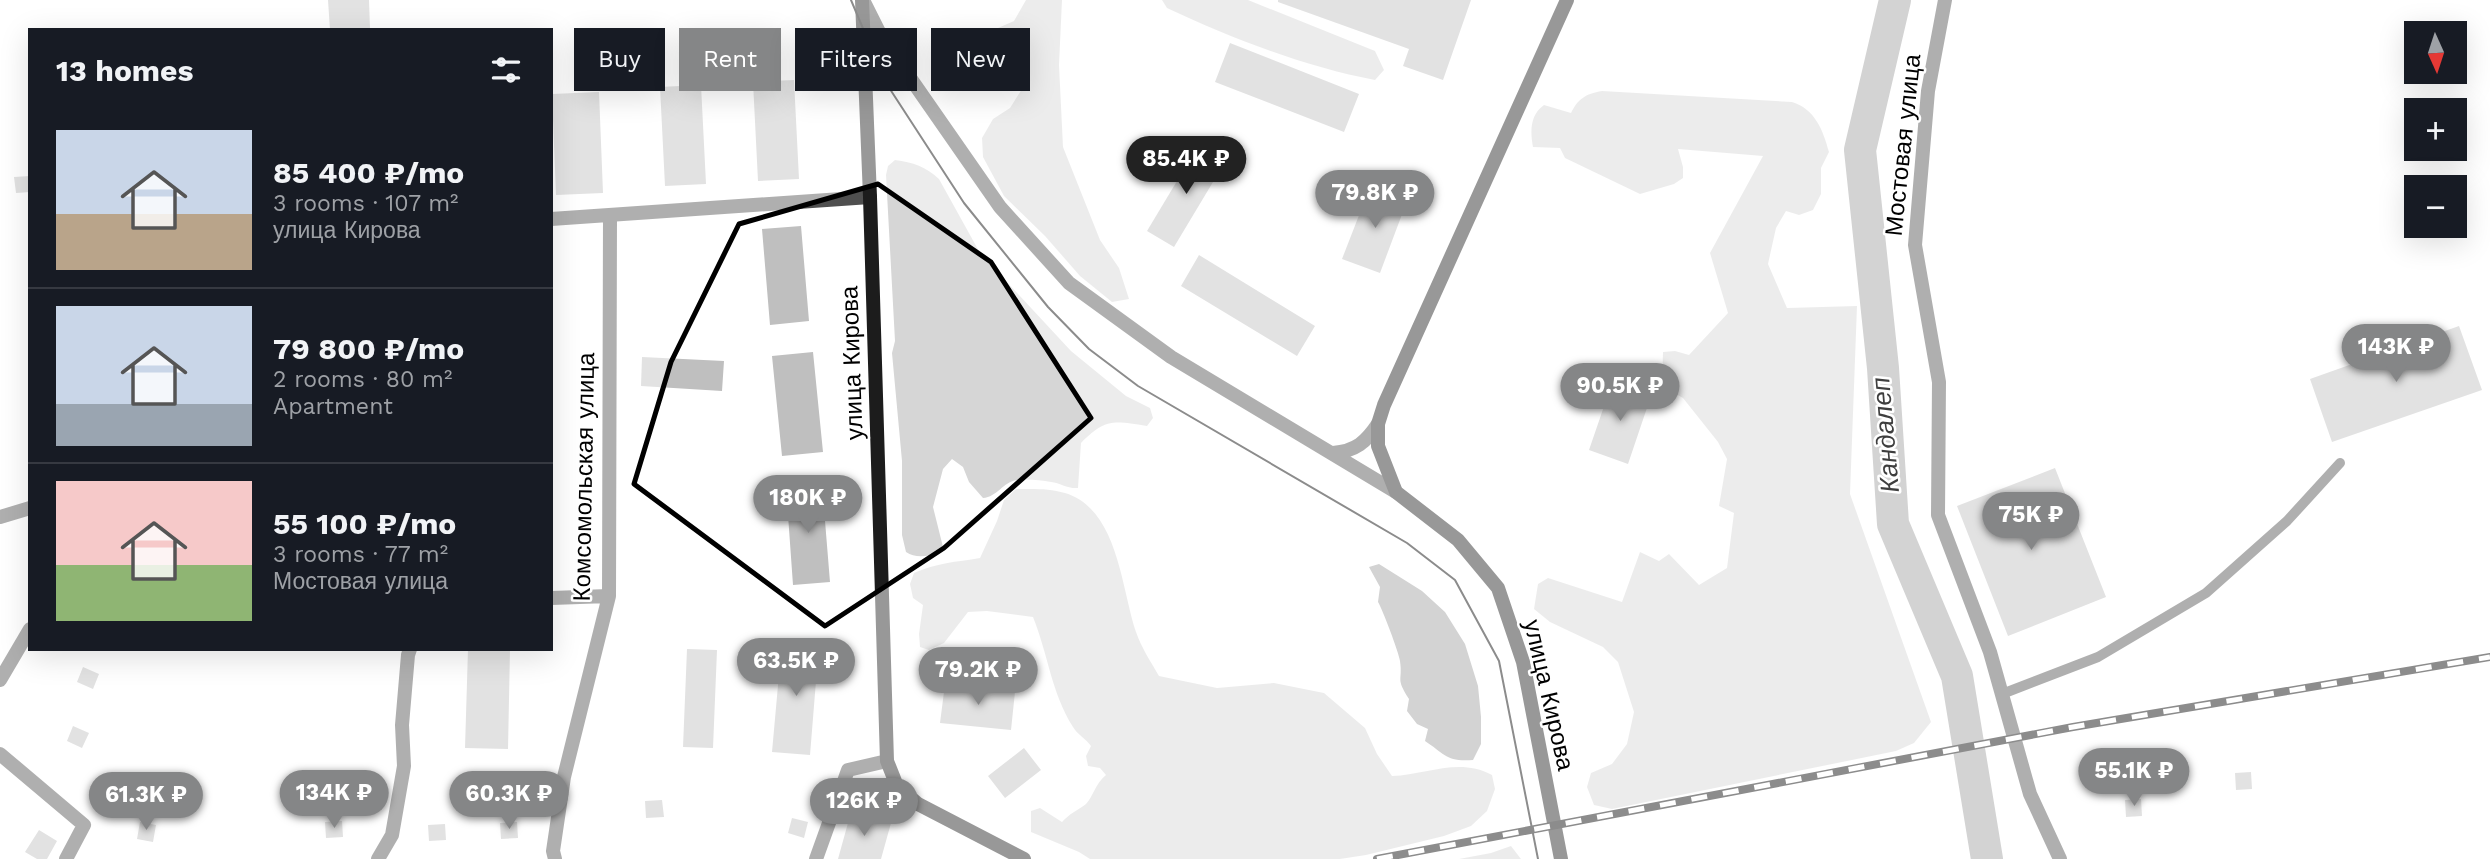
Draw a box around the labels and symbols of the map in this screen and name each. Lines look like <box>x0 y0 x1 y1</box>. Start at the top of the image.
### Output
north arrow <box>2404 21 2468 84</box>
street label: Мостовая улица <box>1880 52 1927 237</box>
pin: 85.4K ₽ <box>1121 136 1251 196</box>
pin: 79.8K ₽ <box>1310 170 1440 230</box>
street label: улица Кирова <box>835 285 869 440</box>
pin: 143K ₽ <box>2339 324 2453 384</box>
street label: Комсомольская улица <box>568 352 600 602</box>
pin: 90.5K ₽ <box>1555 364 1685 423</box>
water label: Кандалеп <box>1865 376 1905 494</box>
pin: 180K ₽ <box>751 476 865 535</box>
pin: 75K ₽ <box>1982 492 2080 552</box>
street label: улица Кирова <box>1518 617 1580 774</box>
pin: 63.5K ₽ <box>731 638 861 698</box>
pin: 79.2K ₽ <box>913 648 1043 707</box>
pin: 55.1K ₽ <box>2069 748 2199 808</box>
pin: 134K ₽ <box>277 770 391 830</box>
pin: 61.3K ₽ <box>81 772 211 832</box>
pin: 60.3K ₽ <box>444 772 574 831</box>
pin: 126K ₽ <box>807 778 921 838</box>

